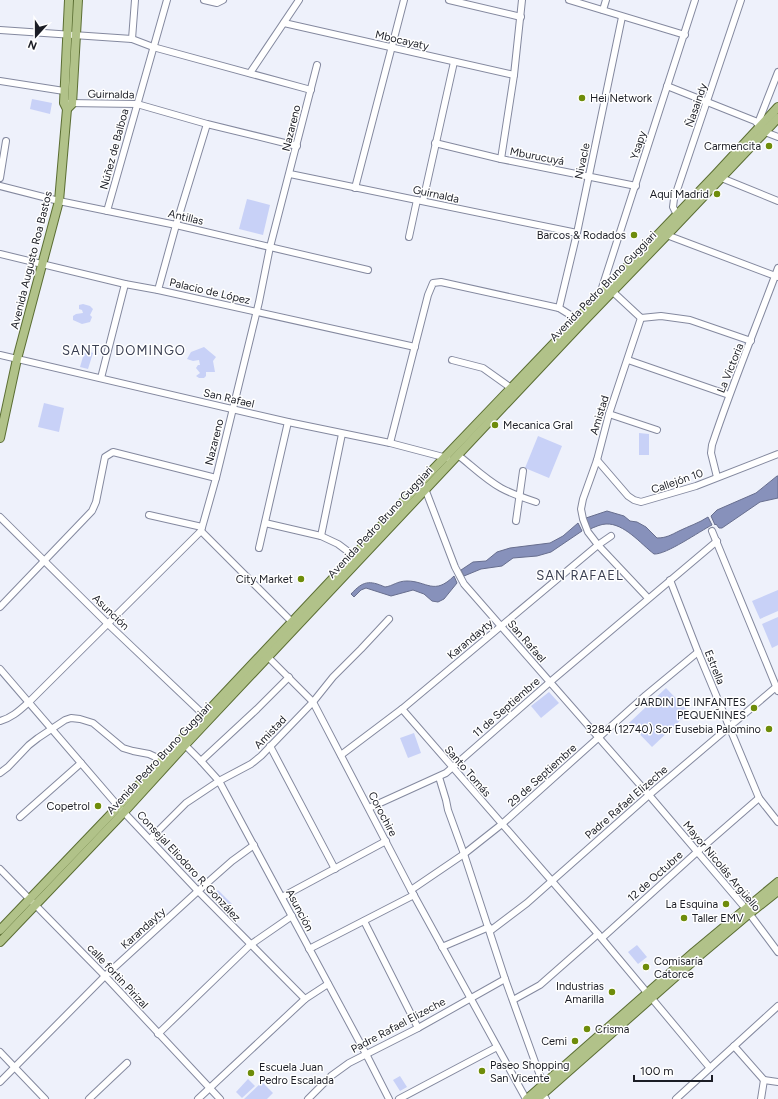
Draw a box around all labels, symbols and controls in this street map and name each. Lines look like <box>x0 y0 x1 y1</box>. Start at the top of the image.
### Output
north arrow <box>16 16 56 56</box>
street label: Mbocayaty <box>374 28 430 53</box>
text: N <box>26 37 39 52</box>
street label: Ñasaindy <box>682 81 710 129</box>
street label: Guirnalda <box>87 88 135 101</box>
place label: Hei Network <box>590 92 653 105</box>
marker: Hei Network <box>577 93 587 103</box>
street label: Nazareno <box>279 104 304 153</box>
street label: Núñez de Balboa <box>97 107 132 191</box>
street label: Ysapy <box>628 129 649 161</box>
place label: Carmencita <box>704 140 761 153</box>
marker: Carmencita <box>764 141 774 151</box>
street label: Nivacle <box>572 142 593 180</box>
street label: Mburucuyá <box>509 145 565 168</box>
street label: Guirnalda <box>412 183 460 206</box>
place label: Aquí Madrid <box>650 188 709 201</box>
marker: Aquí Madrid <box>712 189 722 199</box>
street label: Avenida Augusto Roa Bastos <box>8 190 55 330</box>
street label: Antillas <box>167 207 205 228</box>
place label: Barcos & Rodados <box>537 229 626 242</box>
street label: Avenida Pedro Bruno Guggiari <box>547 229 659 344</box>
marker: Barcos & Rodados <box>629 230 639 240</box>
street label: Palacio de López <box>168 276 252 307</box>
street label: La Victoria <box>715 341 746 395</box>
district label: SANTO DOMINGO <box>62 343 186 358</box>
street label: San Rafael <box>202 386 256 411</box>
street label: Amistad <box>587 394 612 437</box>
street label: Nazareno <box>202 418 227 467</box>
place label: Mecanica Gral <box>503 419 573 432</box>
marker: Mecanica Gral <box>490 420 500 430</box>
street label: Avenida Pedro Bruno Guggiari <box>325 464 435 581</box>
street label: Callejón 10 <box>649 467 705 496</box>
district label: SAN RAFAEL <box>536 568 624 583</box>
place label: City Market <box>236 573 293 586</box>
marker: City Market <box>296 574 306 584</box>
street label: Asunción <box>90 592 132 633</box>
street label: Karandayty <box>445 616 496 662</box>
street label: San Rafael <box>505 618 549 665</box>
street label: Estrella <box>702 648 727 686</box>
street label: 11 de Septiembre <box>470 675 542 740</box>
place label: JARDIN DE INFANTES PEQUEÑINES <box>635 696 746 722</box>
street label: Avenida Pedro Bruno Guggiari <box>104 700 214 817</box>
marker: JARDIN DE INFANTES PEQUEÑINES <box>749 703 759 713</box>
street label: Amistad <box>252 713 289 751</box>
place label: 3284 (12740) Sor Eusebia Palomino <box>586 723 761 736</box>
marker: 3284 (12740) Sor Eusebia Palomino <box>764 724 774 734</box>
street label: 29 de Septiembre <box>505 741 579 810</box>
street label: Santo Tomás <box>442 743 493 800</box>
street label: Padre Rafael Elizeche <box>582 763 670 842</box>
street label: Corochire <box>365 790 400 839</box>
place label: Copetrol <box>47 800 90 813</box>
marker: Copetrol <box>93 801 103 811</box>
street label: Consejal Eliodoro R. González <box>134 808 243 924</box>
street label: Mayor Nicolás Argüello <box>680 819 763 914</box>
street label: 12 de Octubre <box>625 848 686 904</box>
street label: Asunción <box>283 887 316 934</box>
place label: La Esquina <box>666 898 718 911</box>
marker: La Esquina <box>721 899 731 909</box>
street label: Karandayty <box>118 905 168 952</box>
place label: Taller EMV <box>692 912 744 925</box>
marker: Taller EMV <box>679 913 689 923</box>
street label: calle fortin Pirizal <box>84 941 151 1011</box>
place label: Comisaría Catorce <box>654 955 703 981</box>
marker: Comisaría Catorce <box>641 962 651 972</box>
place label: Industrias Amarilla <box>556 980 604 1006</box>
marker: Industrias Amarilla <box>607 987 617 997</box>
street label: Padre Rafael Elizeche <box>349 995 448 1056</box>
place label: Crisma <box>595 1023 629 1036</box>
marker: Crisma <box>582 1024 592 1034</box>
place label: Cemi <box>541 1035 567 1048</box>
marker: Cemi <box>570 1036 580 1046</box>
scale bar <box>634 1057 712 1083</box>
place label: Paseo Shopping San Vicente <box>490 1059 570 1085</box>
place label: Escuela Juan Pedro Escalada <box>259 1061 334 1087</box>
text: 100 m <box>640 1064 674 1078</box>
marker: Paseo Shopping San Vicente <box>477 1066 487 1076</box>
marker: Escuela Juan Pedro Escalada <box>246 1068 256 1078</box>

